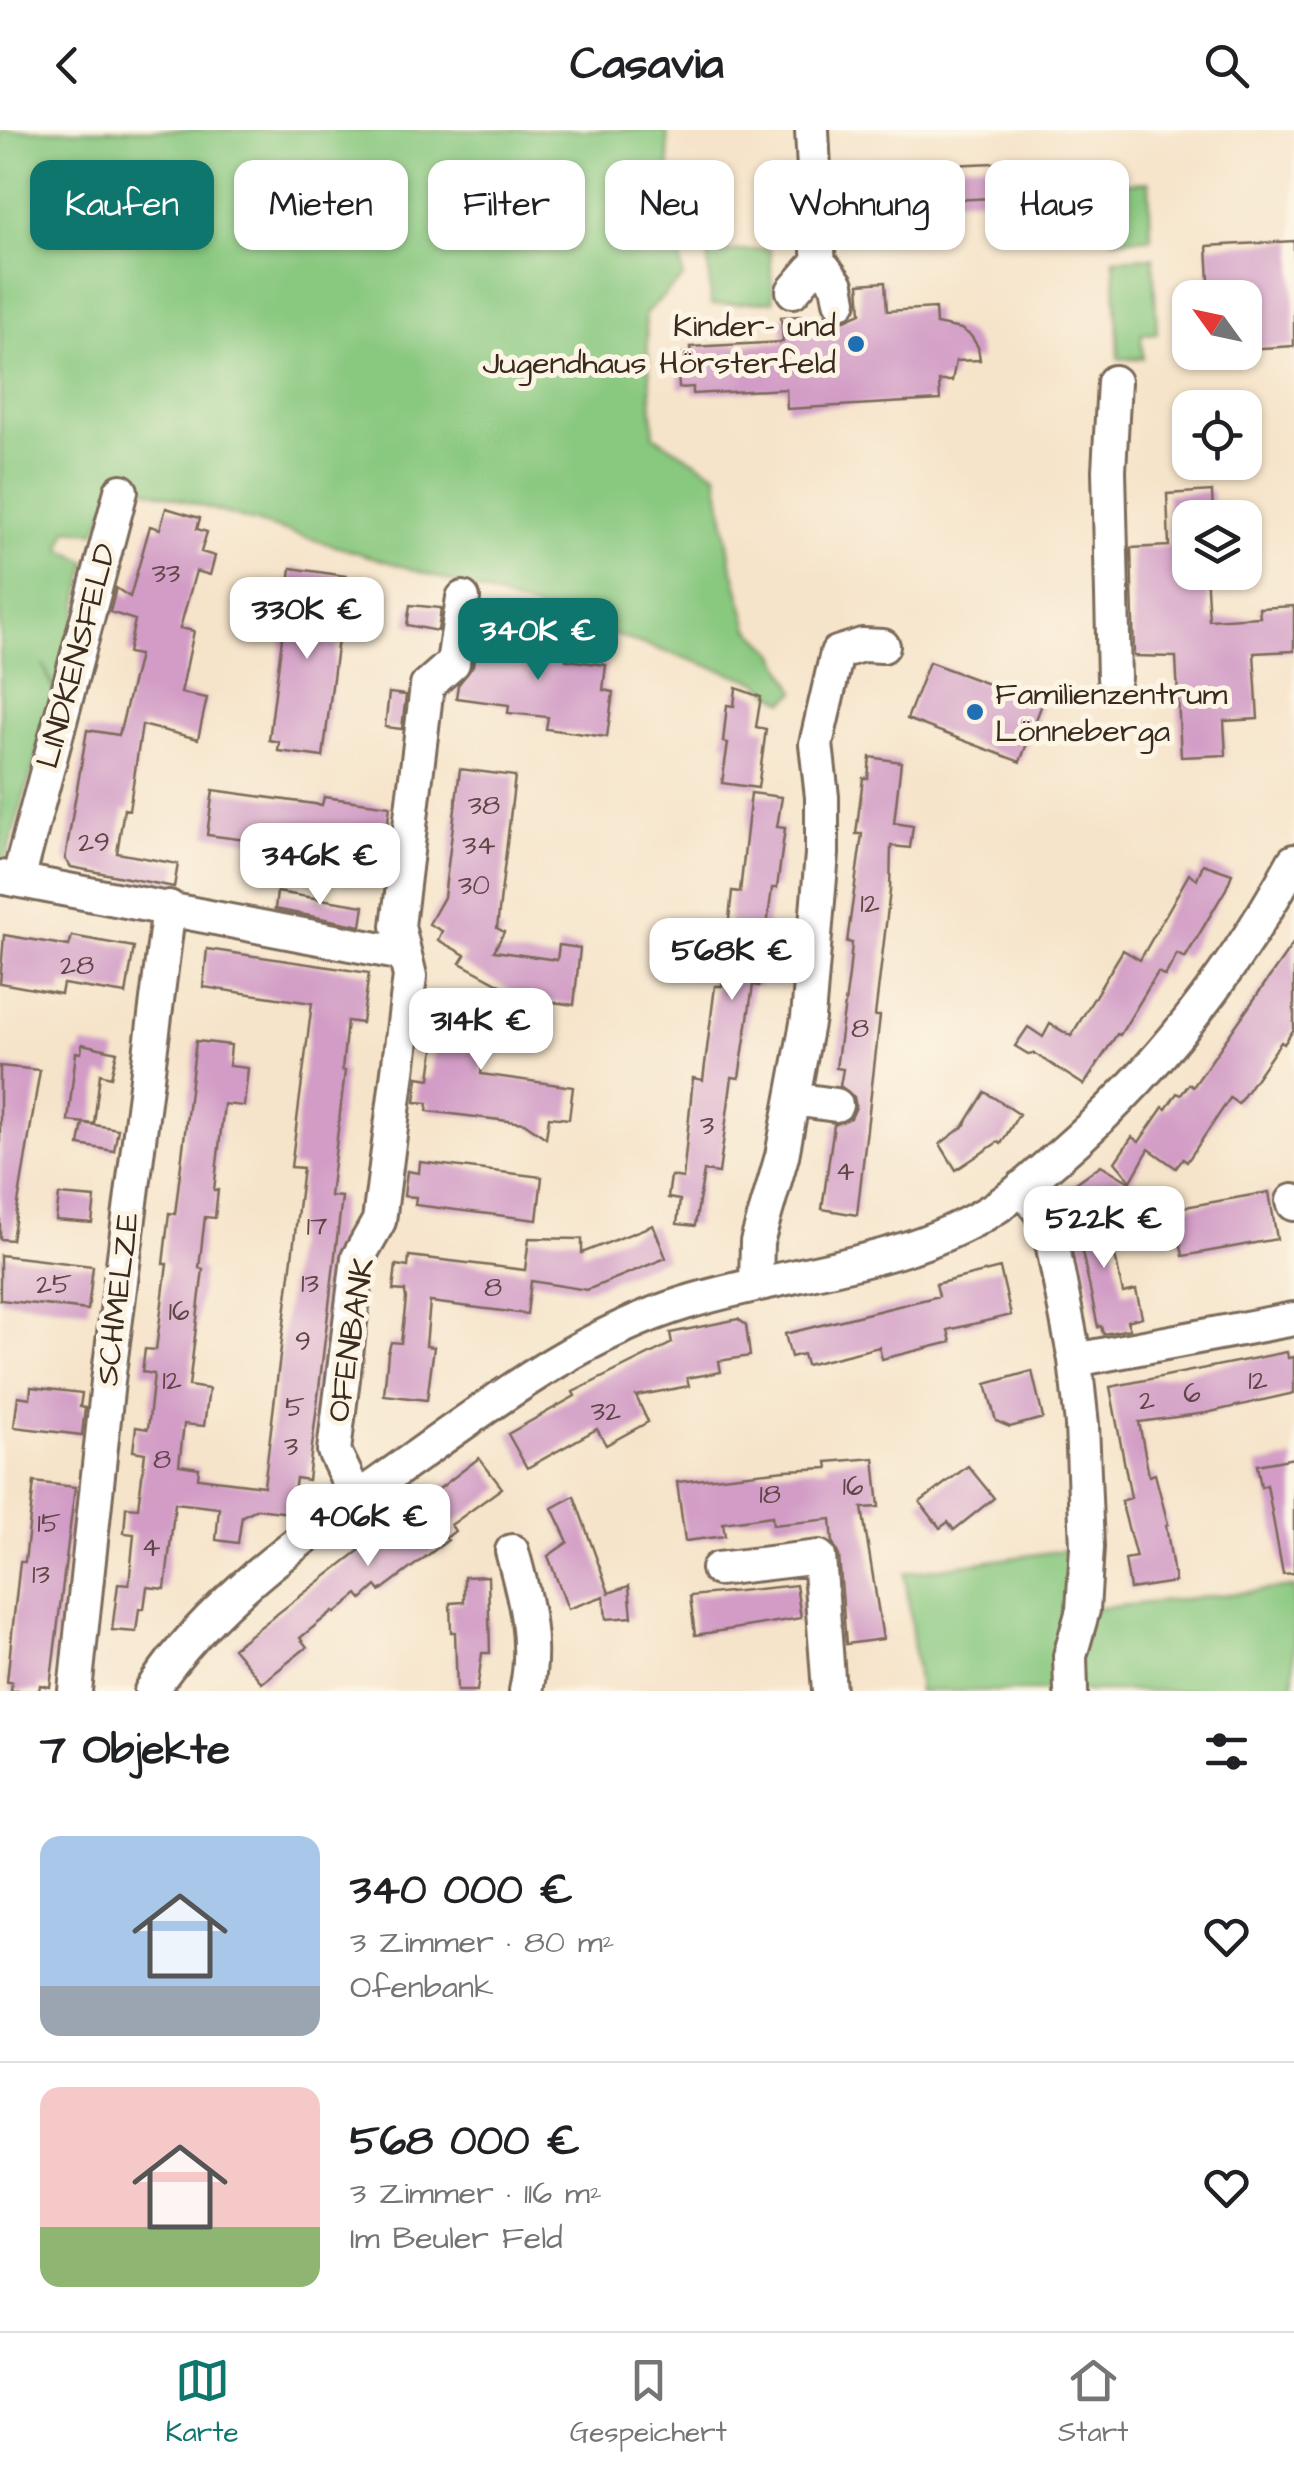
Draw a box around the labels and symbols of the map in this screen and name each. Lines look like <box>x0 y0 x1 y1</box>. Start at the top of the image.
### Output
north arrow <box>1172 280 1262 370</box>
place label: Kinder- und Jugendhaus Hörsterfeld <box>483 304 836 386</box>
marker: Kinder- und Jugendhaus Hörsterfeld <box>845 333 867 355</box>
street label: LINDKENSFELD <box>25 539 129 773</box>
house number: 33 <box>152 554 180 593</box>
pin: 330K € <box>226 577 388 662</box>
pin: 340K € <box>457 598 619 683</box>
place label: Familienzentrum Lönneberga <box>995 672 1227 754</box>
marker: Familienzentrum Lönneberga <box>964 701 986 723</box>
house number: 38 <box>468 786 500 825</box>
house number: 29 <box>78 823 110 862</box>
pin: 346K € <box>239 823 401 908</box>
house number: 34 <box>462 826 496 865</box>
house number: 30 <box>458 866 490 905</box>
house number: 12 <box>860 884 880 923</box>
pin: 568K € <box>651 918 813 1003</box>
house number: 28 <box>60 946 94 985</box>
pin: 314K € <box>400 988 562 1073</box>
house number: 8 <box>851 1009 869 1048</box>
house number: 3 <box>700 1106 714 1145</box>
house number: 4 <box>835 1152 855 1191</box>
pin: 522K € <box>1023 1186 1185 1271</box>
house number: 17 <box>307 1207 327 1246</box>
street label: SCHMELZE <box>85 1210 151 1388</box>
street label: OFENBANK <box>316 1254 386 1425</box>
house number: 13 <box>301 1264 319 1303</box>
house number: 25 <box>36 1265 72 1304</box>
house number: 8 <box>484 1268 502 1307</box>
house number: 16 <box>168 1292 190 1331</box>
house number: 9 <box>295 1322 311 1361</box>
house number: 12 <box>162 1361 182 1400</box>
house number: 12 <box>1248 1361 1268 1400</box>
house number: 6 <box>1183 1374 1201 1413</box>
house number: 2 <box>1139 1381 1155 1420</box>
house number: 5 <box>285 1388 305 1427</box>
house number: 32 <box>591 1392 621 1431</box>
house number: 3 <box>284 1427 298 1466</box>
house number: 8 <box>153 1440 171 1479</box>
house number: 16 <box>842 1467 864 1506</box>
house number: 18 <box>759 1475 781 1514</box>
pin: 406K € <box>287 1484 449 1569</box>
house number: 15 <box>37 1504 61 1543</box>
house number: 4 <box>141 1528 161 1567</box>
house number: 13 <box>32 1555 50 1594</box>

